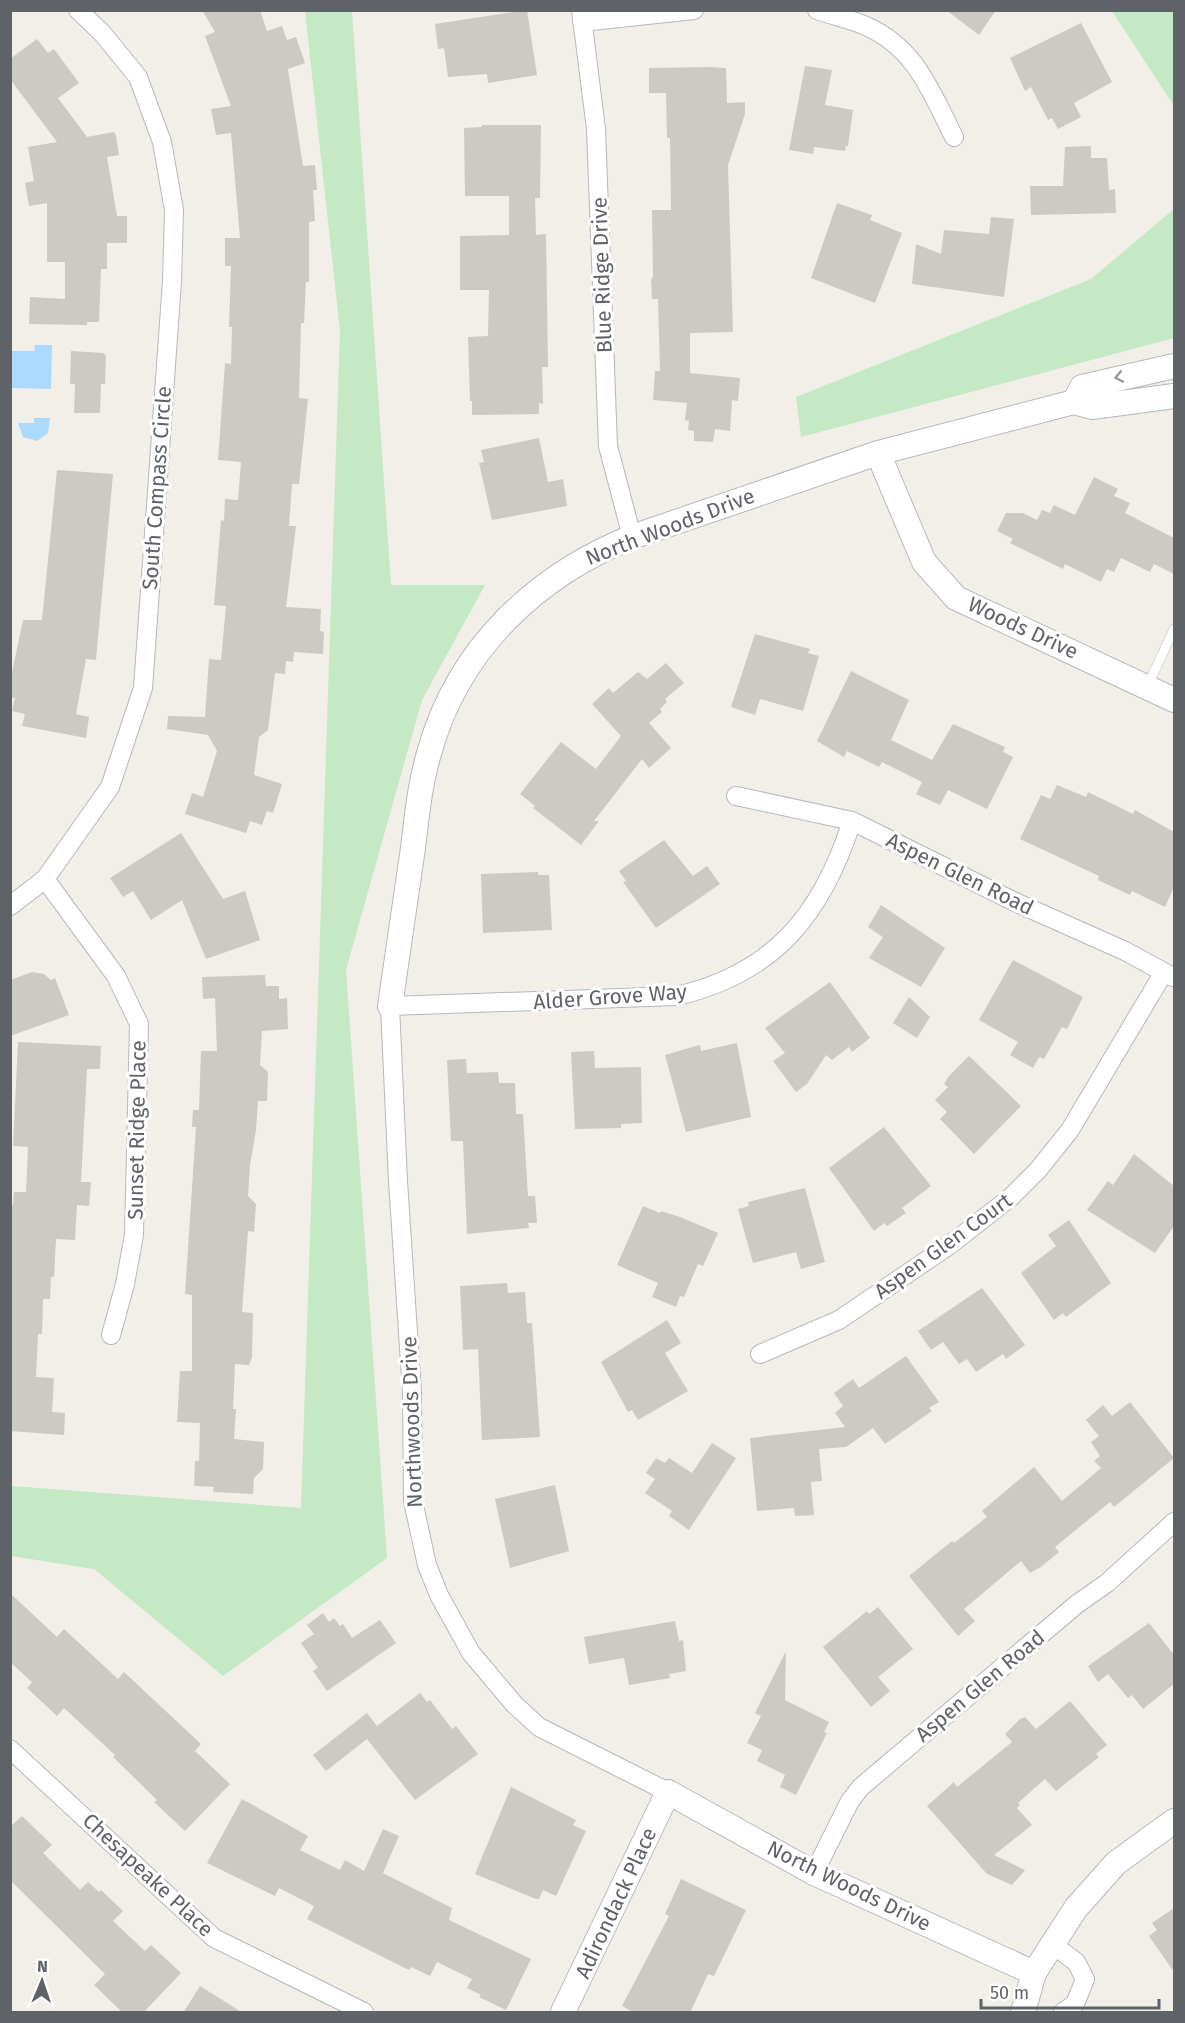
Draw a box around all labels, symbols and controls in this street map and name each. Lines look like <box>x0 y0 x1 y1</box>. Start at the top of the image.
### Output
street label: Blue Ridge Drive <box>586 197 618 353</box>
one-way arrow <box>1115 370 1125 383</box>
street label: South Compass Circle <box>137 385 177 591</box>
street label: North Woods Drive <box>582 483 758 571</box>
street label: Woods Drive <box>964 591 1082 665</box>
street label: Aspen Glen Road <box>882 827 1038 921</box>
street label: Alder Grove Way <box>532 979 688 1015</box>
street label: Sunset Ridge Place <box>122 1040 152 1220</box>
street label: Aspen Glen Court <box>869 1187 1017 1305</box>
street label: Northwoods Drive <box>396 1336 428 1508</box>
street label: Aspen Glen Road <box>910 1624 1050 1748</box>
street label: Chesapeake Place <box>77 1808 219 1942</box>
street label: Adirondack Place <box>570 1823 662 1983</box>
street label: North Woods Drive <box>763 1835 935 1937</box>
north arrow <box>12 1951 72 2011</box>
text: N <box>37 1957 48 1976</box>
scale bar <box>981 1972 1160 2010</box>
text: 50 m <box>990 1982 1029 2004</box>

